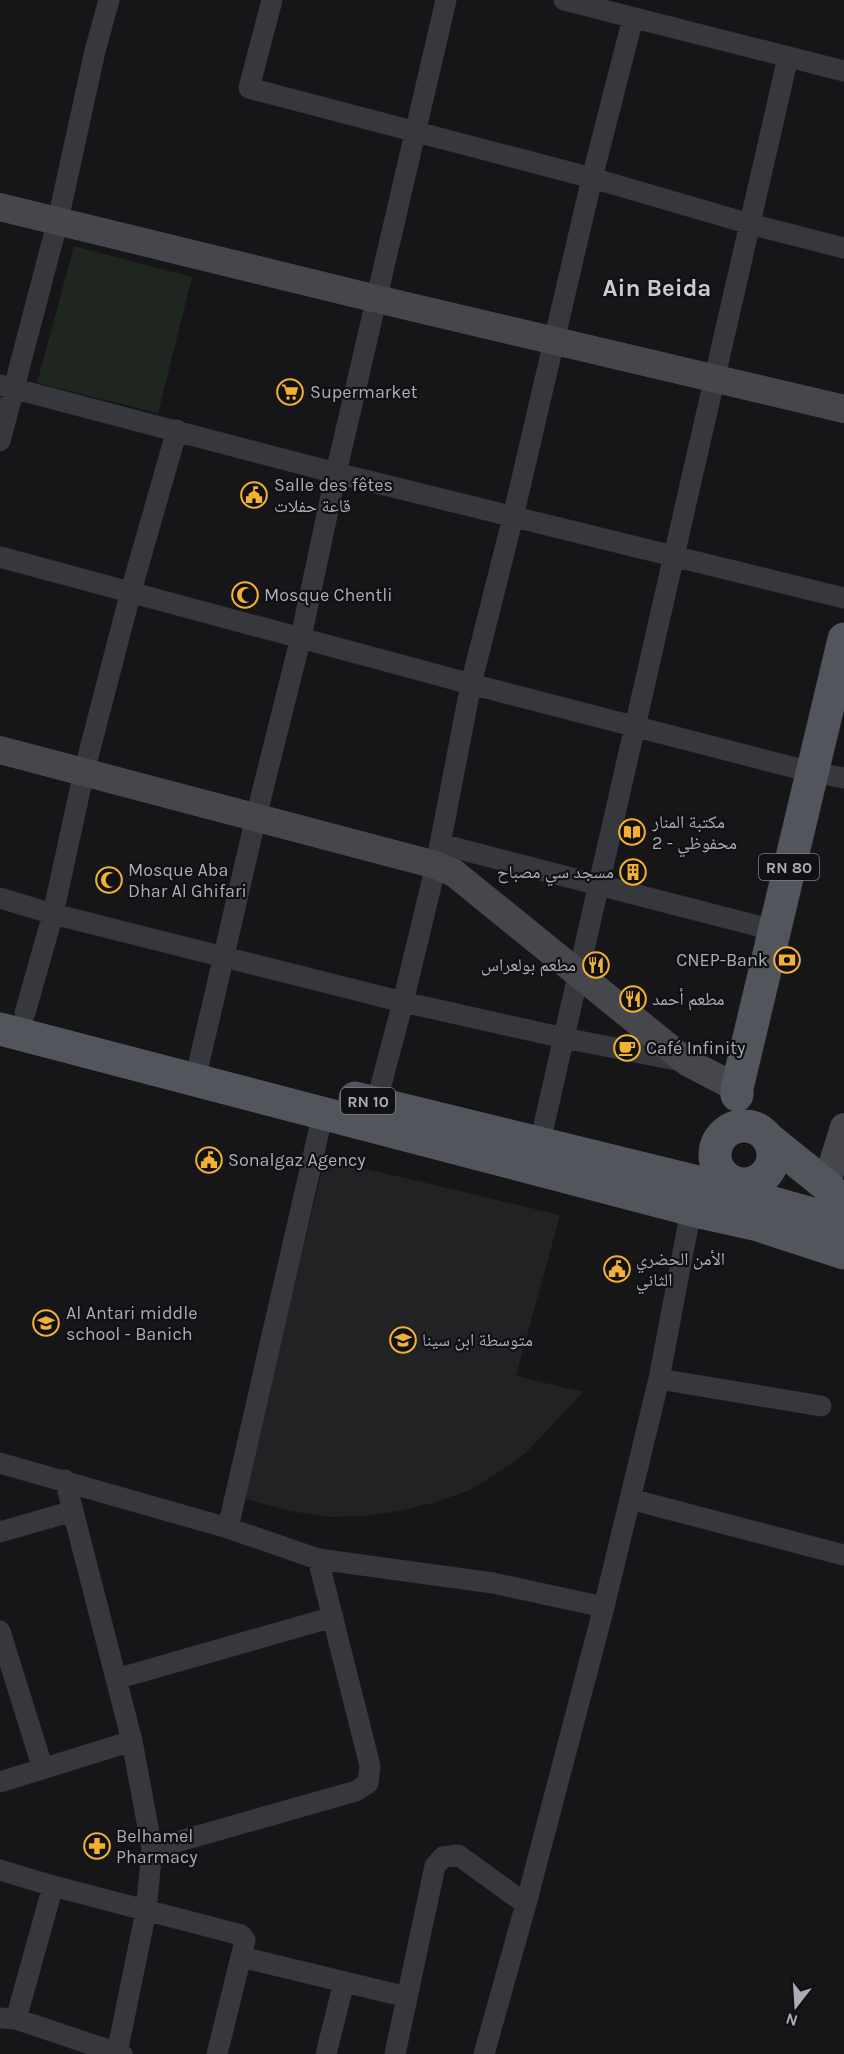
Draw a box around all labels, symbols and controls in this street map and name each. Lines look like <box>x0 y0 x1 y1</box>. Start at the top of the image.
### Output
district label: Ain Beida <box>603 274 711 302</box>
supermarket icon: Supermarket <box>275 377 305 407</box>
place label: Supermarket <box>310 381 418 403</box>
place label: Salle des fêtes قاعة حفلات <box>274 474 393 517</box>
public building icon: Salle des fêtes قاعة حفلات <box>239 480 269 510</box>
mosque icon: Mosque Chentli <box>230 580 260 610</box>
place label: Mosque Chentli <box>264 584 393 606</box>
place label: مكتبة المنار 2 - محفوظي <box>651 811 737 858</box>
library icon: مكتبة المنار 2 - محفوظي <box>617 817 647 847</box>
road number: RN 80 <box>759 854 819 880</box>
building icon: مسجد سي مصباح <box>618 857 648 887</box>
place label: Mosque Aba Dhar Al Ghifari <box>128 859 247 902</box>
place label: مسجد سي مصباح <box>497 861 614 887</box>
mosque icon: Mosque Aba Dhar Al Ghifari <box>94 865 124 895</box>
bank icon: CNEP-Bank <box>772 945 802 975</box>
place label: CNEP-Bank <box>676 949 768 971</box>
restaurant icon: مطعم بولعراس <box>581 950 611 980</box>
place label: مطعم بولعراس <box>481 954 576 977</box>
restaurant icon: مطعم أحمد <box>618 984 648 1014</box>
place label: مطعم أحمد <box>652 988 724 1011</box>
cafe icon: Café Infinity <box>612 1033 642 1063</box>
place label: Café Infinity <box>646 1037 746 1059</box>
road number: RN 10 <box>341 1088 395 1114</box>
public building icon: Sonalgaz Agency <box>194 1145 224 1175</box>
place label: Sonalgaz Agency <box>228 1149 366 1171</box>
place label: الأمن الحضري الثاني <box>636 1248 725 1295</box>
public building icon: الأمن الحضري الثاني <box>602 1254 632 1284</box>
place label: Al Antari middle school - Banich <box>66 1302 198 1345</box>
school or university icon: Al Antari middle school - Banich <box>31 1308 61 1338</box>
school or university icon: متوسطة ابن سينا <box>388 1325 418 1355</box>
place label: متوسطة ابن سينا <box>422 1329 533 1351</box>
place label: Belhamel Pharmacy <box>116 1825 198 1868</box>
pharmacy icon: Belhamel Pharmacy <box>82 1831 112 1861</box>
north arrow <box>766 1976 826 2036</box>
text: N <box>783 2009 800 2031</box>

